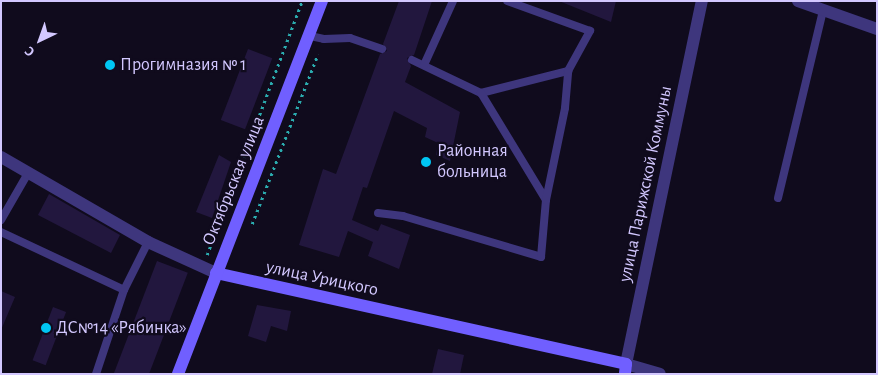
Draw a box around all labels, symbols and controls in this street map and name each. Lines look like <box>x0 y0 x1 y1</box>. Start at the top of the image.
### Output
north arrow <box>15 15 65 65</box>
text: С <box>22 43 38 59</box>
place label: Прогимназия № 1 <box>120 54 247 76</box>
marker: Прогимназия № 1 <box>104 59 116 71</box>
street label: улица Парижской Коммуны <box>615 84 677 284</box>
street label: Октябрьская улица <box>198 113 270 249</box>
place label: Районная больница <box>437 141 508 183</box>
marker: Районная больница <box>419 155 433 169</box>
street label: улица Урицкого <box>264 257 380 301</box>
place label: ДС№14 «Рябинка» <box>56 317 187 339</box>
marker: ДС№14 «Рябинка» <box>40 322 52 334</box>

